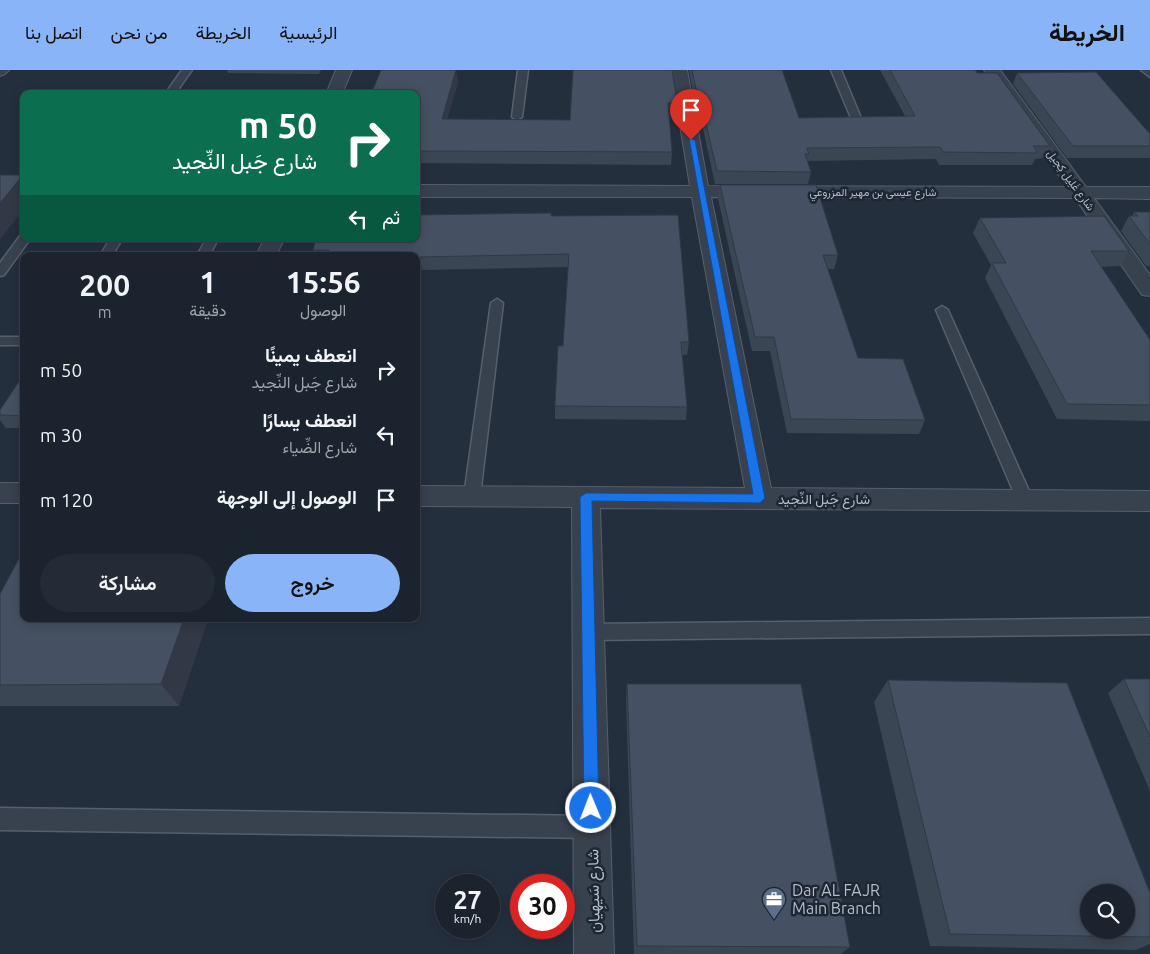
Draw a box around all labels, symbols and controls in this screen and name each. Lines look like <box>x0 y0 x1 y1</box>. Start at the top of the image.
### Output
text: الخريطة <box>1049 19 1125 46</box>
text: اتصل بنا <box>25 22 82 42</box>
text: من نحن <box>110 22 168 42</box>
text: الخريطة <box>196 22 251 42</box>
text: الرئيسية <box>279 22 337 42</box>
pin <box>670 89 712 140</box>
icon: arrive <box>677 96 705 124</box>
text: 50 m <box>239 105 317 145</box>
icon: right <box>335 110 400 175</box>
street label: شارع غَلِيل كِحِيل <box>1043 147 1097 214</box>
text: شارع جَبل النِّجيد <box>172 148 317 173</box>
street label: شارع عيسى بن مهير المزروعي <box>810 186 937 202</box>
icon: left <box>344 205 372 233</box>
text: ثم <box>382 206 400 228</box>
text: 1 <box>199 265 216 299</box>
text: 15:56 <box>286 265 361 299</box>
text: 200 <box>79 268 130 302</box>
text: دقيقة <box>189 301 226 319</box>
text: الوصول <box>300 301 346 319</box>
text: m <box>98 303 112 321</box>
text: انعطف يمينًا <box>265 344 357 366</box>
icon: right <box>372 356 400 384</box>
text: 50 m <box>40 359 82 381</box>
text: شارع جَبل النِّجيد <box>252 373 357 391</box>
text: انعطف يسارًا <box>263 409 357 431</box>
icon: left <box>372 421 400 449</box>
text: 30 m <box>40 424 82 446</box>
text: شارع الضِّياء <box>283 438 357 456</box>
text: الوصول إلى الوجهة <box>217 486 357 508</box>
icon: arrive <box>372 486 400 514</box>
text: 120 m <box>40 489 93 511</box>
street label: شارع جَبل النِّجيد <box>778 491 870 510</box>
button: مشاركة <box>40 554 215 612</box>
button: خروج <box>225 554 400 612</box>
position arrow <box>564 781 616 833</box>
street label: شارع سَيهِيان <box>583 849 607 933</box>
speed limit sign: 30 <box>510 874 575 939</box>
place label: Dar AL FAJR Main Branch <box>792 881 881 917</box>
map controls <box>1080 884 1135 939</box>
button: search <box>1080 884 1135 939</box>
text: 27 <box>453 886 482 914</box>
office icon: Dar AL FAJR Main Branch <box>761 886 787 920</box>
text: km/h <box>454 912 481 925</box>

